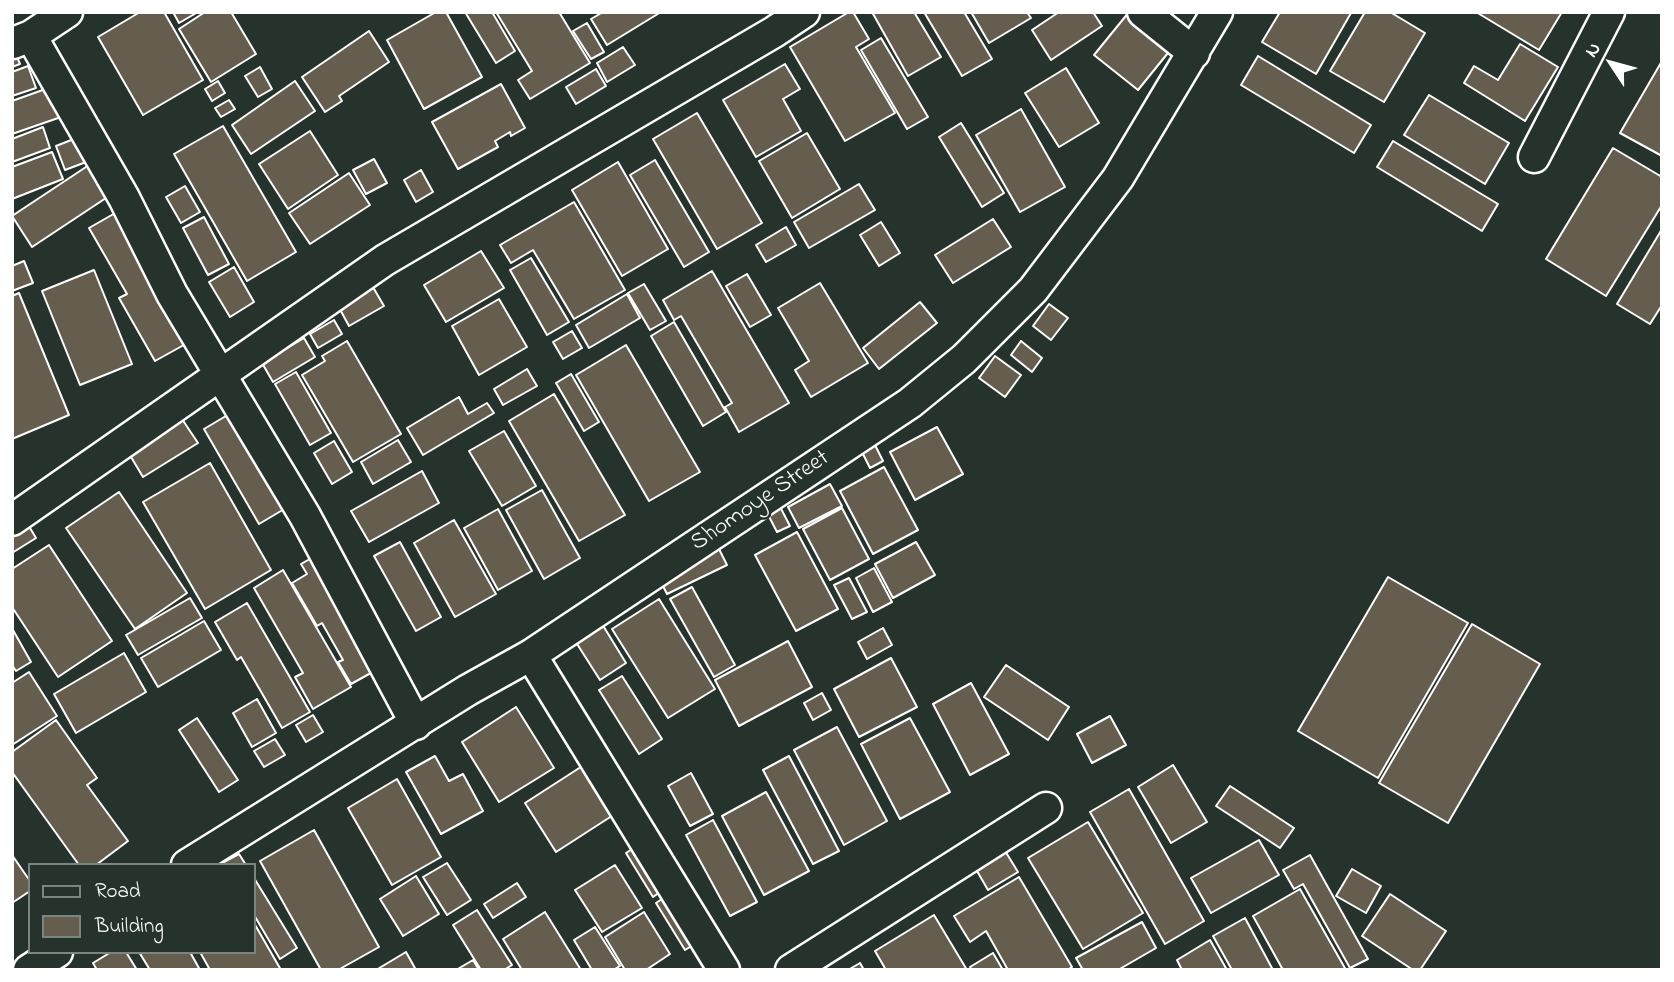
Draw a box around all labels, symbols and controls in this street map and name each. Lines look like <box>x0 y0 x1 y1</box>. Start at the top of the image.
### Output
north arrow <box>1576 28 1646 98</box>
text: N <box>1579 37 1608 63</box>
street label: Shomoye Street <box>686 445 836 559</box>
legend <box>28 863 256 954</box>
text: Road <box>95 877 141 907</box>
text: Building <box>95 912 164 942</box>

